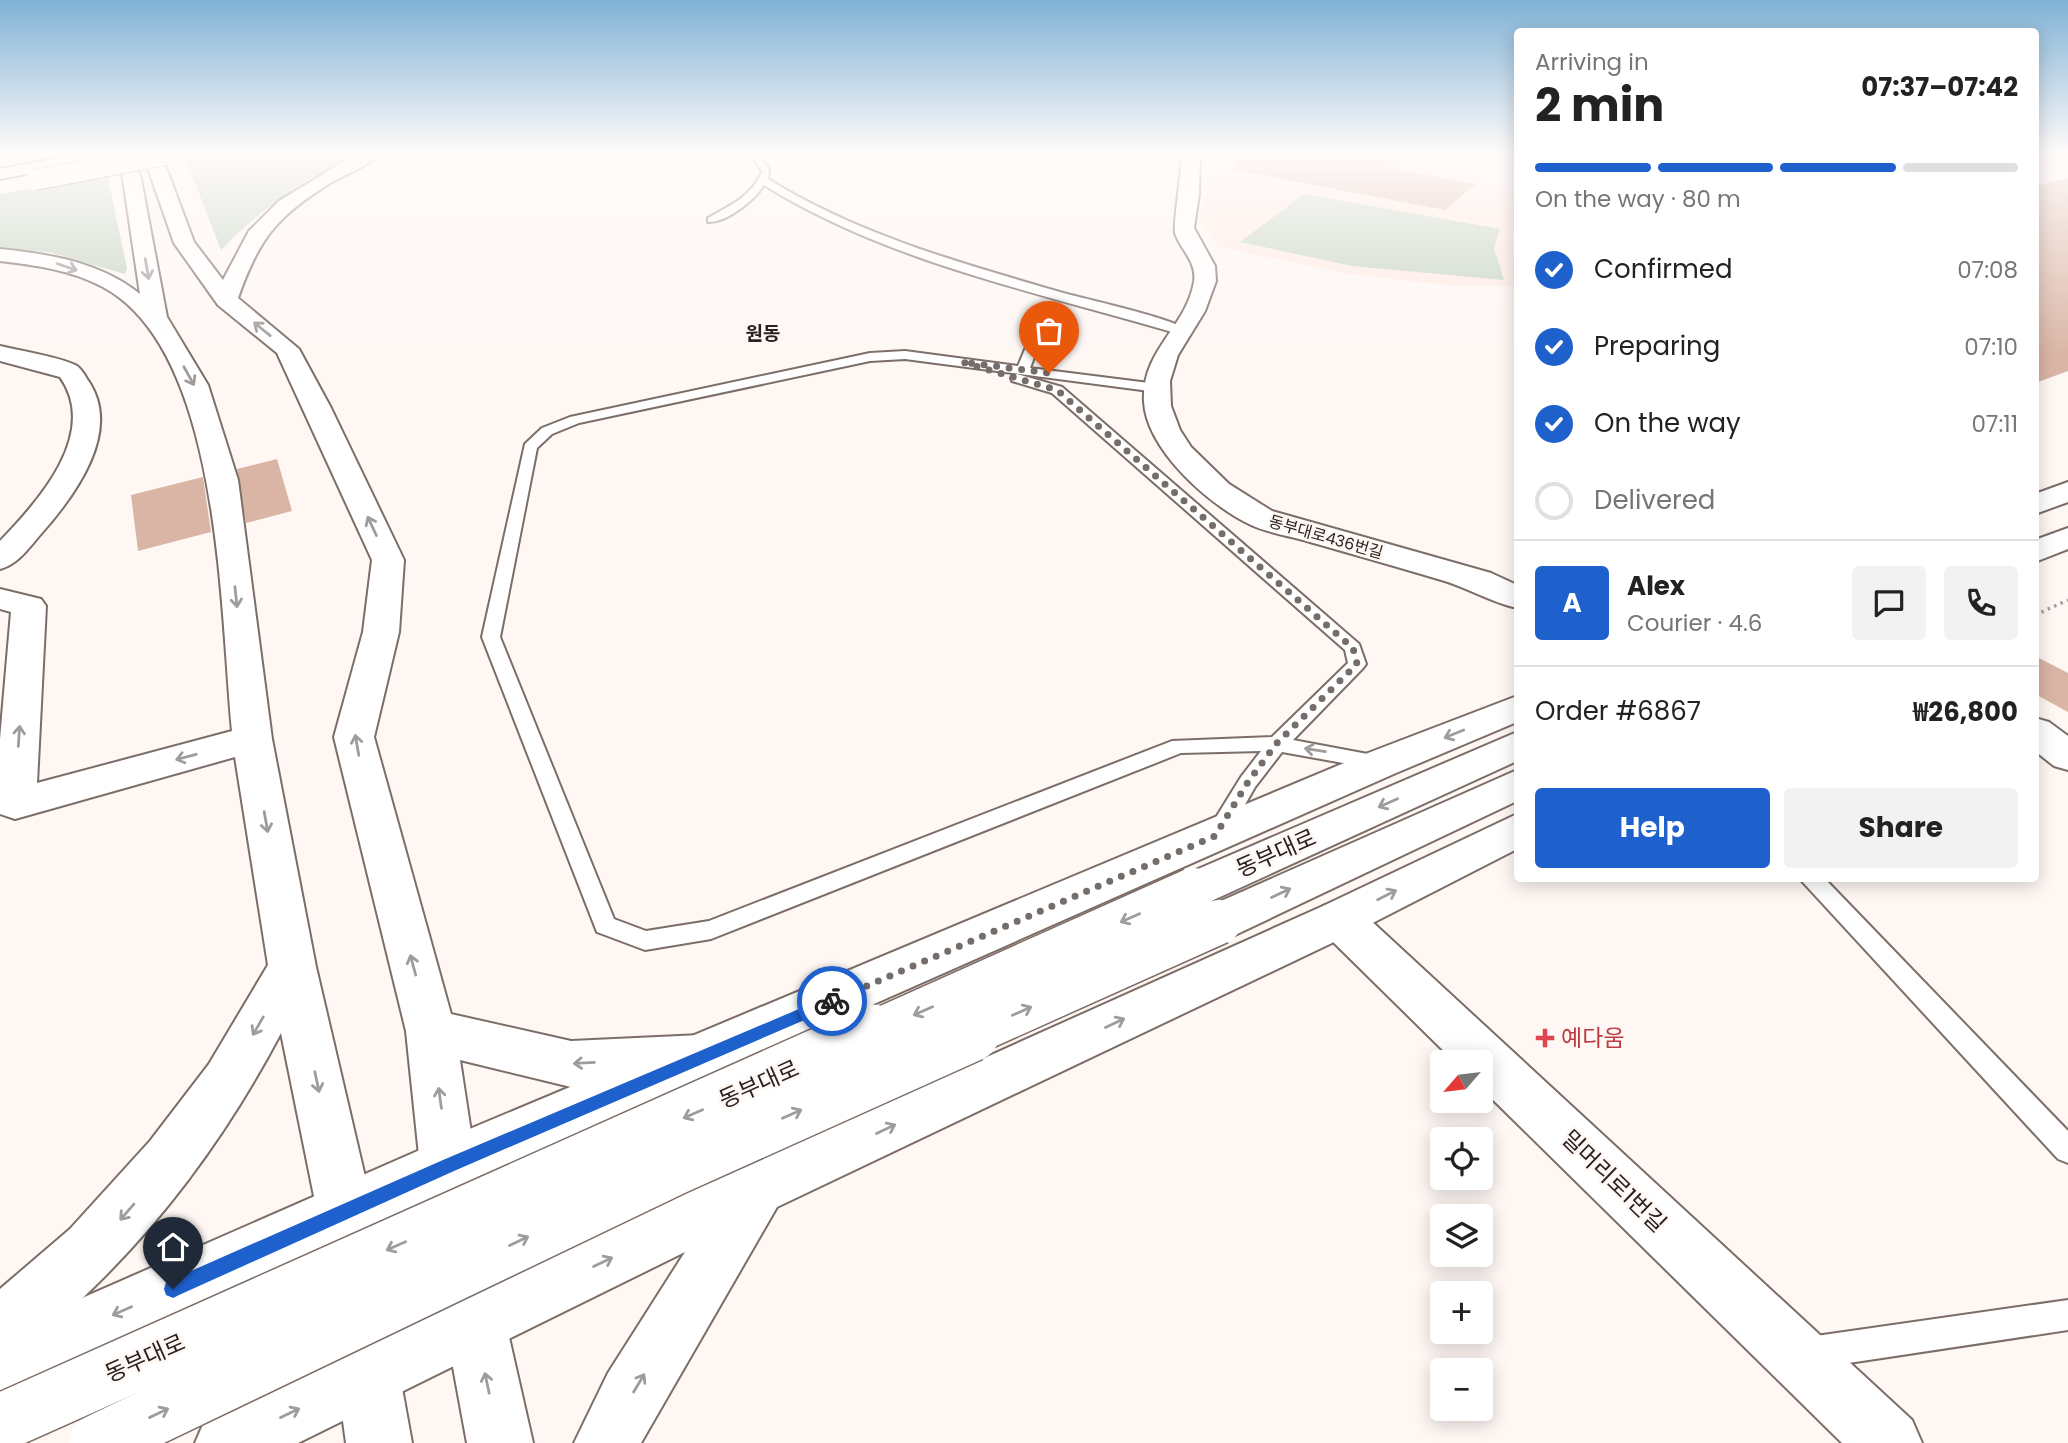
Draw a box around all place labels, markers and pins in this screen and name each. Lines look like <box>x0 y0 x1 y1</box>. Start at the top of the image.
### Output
pin <box>1019 301 1079 373</box>
place label: 예다움 <box>1561 1022 1624 1054</box>
marker: 예다움 <box>1535 1028 1555 1048</box>
pin <box>143 1217 203 1289</box>

